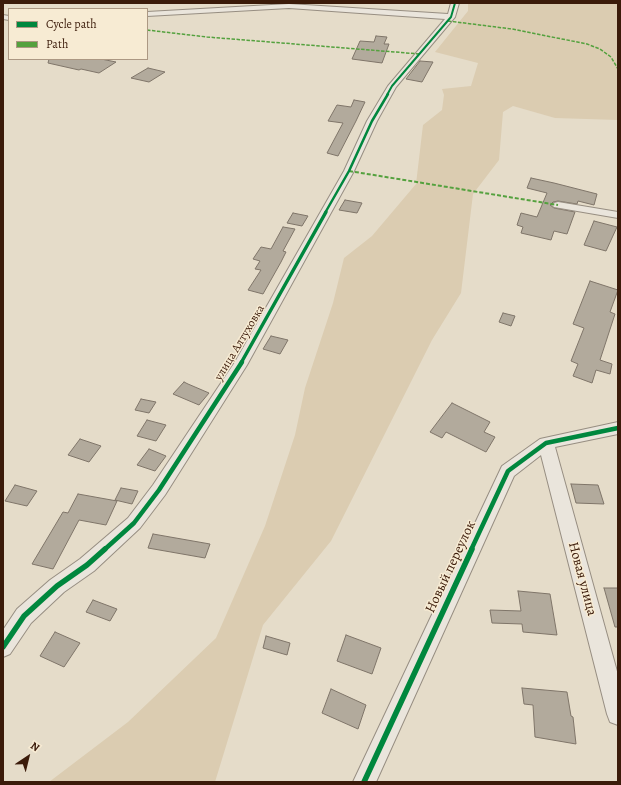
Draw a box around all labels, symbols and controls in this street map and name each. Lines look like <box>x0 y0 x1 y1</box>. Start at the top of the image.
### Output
legend <box>8 8 148 60</box>
text: Cycle path <box>46 16 97 32</box>
text: Path <box>46 36 68 52</box>
street label: улица Алтуховка <box>212 303 268 383</box>
street label: Новый переулок <box>422 518 480 616</box>
street label: Новая улица <box>564 540 600 618</box>
north arrow <box>8 737 48 777</box>
text: N <box>28 738 43 755</box>

